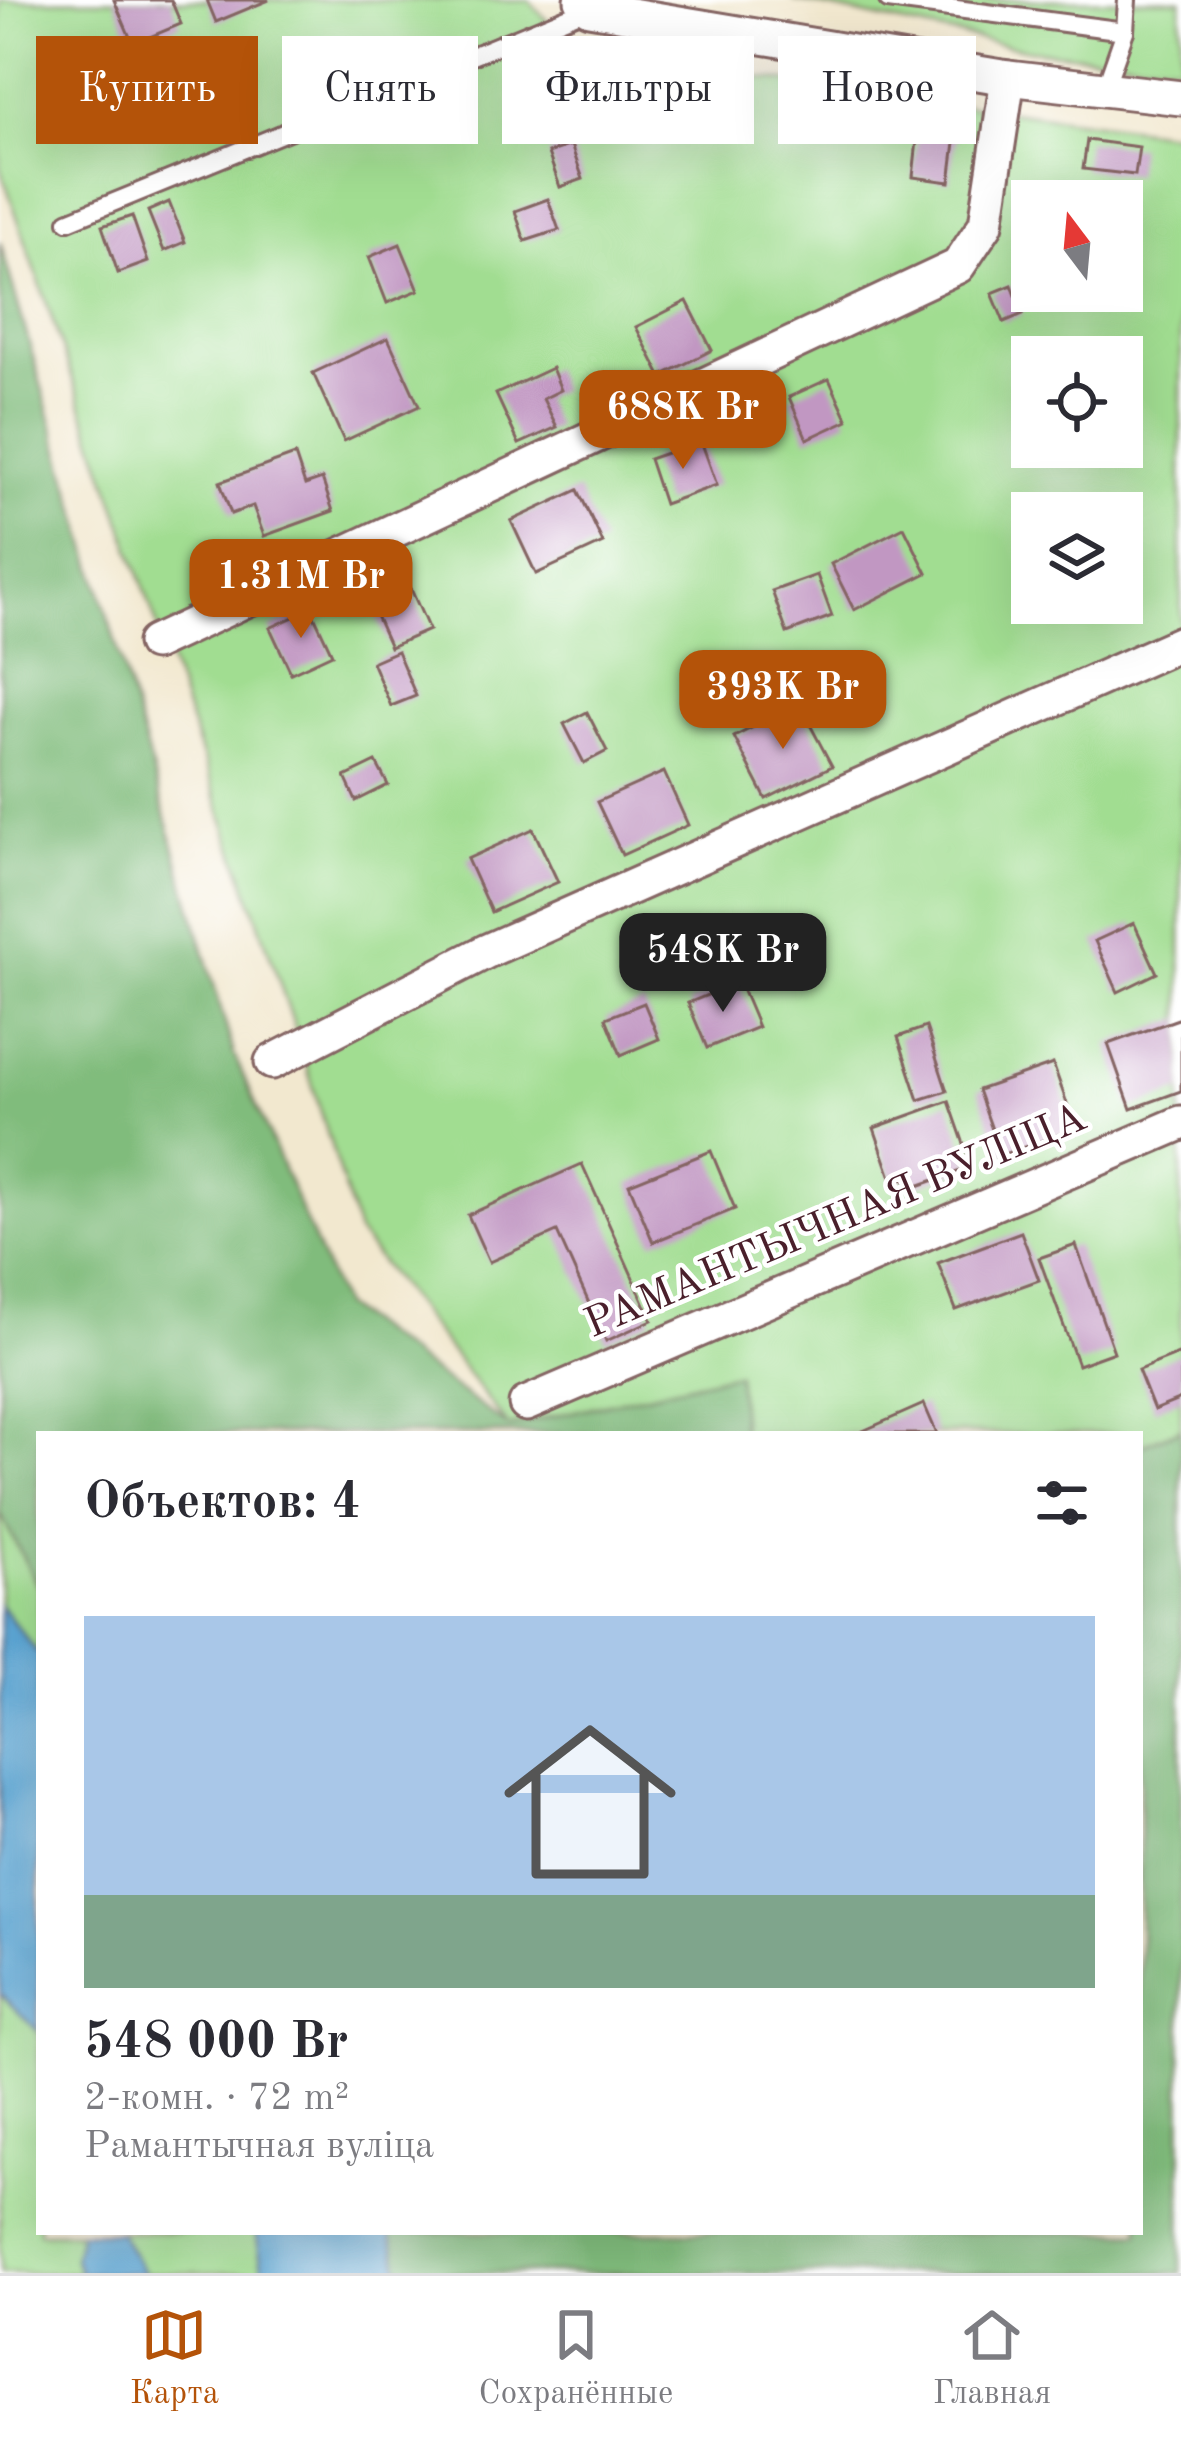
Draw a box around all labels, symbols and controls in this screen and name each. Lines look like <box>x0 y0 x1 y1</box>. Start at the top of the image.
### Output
chip: Купить <box>36 36 258 144</box>
chip: Снять <box>282 36 478 144</box>
chip: Фильтры <box>502 36 754 144</box>
chip: Новое <box>778 36 976 144</box>
north arrow <box>1011 180 1143 312</box>
map controls <box>1011 180 1143 624</box>
button: locate <box>1011 336 1143 468</box>
pin: 688K Br <box>572 370 794 472</box>
text: 688K Br <box>606 389 760 428</box>
button: layers <box>1011 492 1143 624</box>
pin: 1.31M Br <box>177 539 425 641</box>
text: 1.31M Br <box>216 558 386 597</box>
pin: 393K Br <box>672 650 894 752</box>
text: 393K Br <box>706 669 860 708</box>
pin: 548K Br <box>612 913 834 1015</box>
text: 548K Br <box>646 932 800 971</box>
street label: РАМАНТЫЧНАЯ ВУЛІЦА <box>579 1097 1093 1347</box>
icon: filters <box>1029 1470 1095 1536</box>
text: Объектов: 4 <box>84 1478 361 1529</box>
icon: home <box>482 1694 698 1910</box>
text: 548 000 Br <box>84 2018 348 2069</box>
text: 2-комн. · 72 m² <box>84 2079 349 2118</box>
text: Рамантычная вуліца <box>84 2127 434 2166</box>
tab: Карта <box>130 2302 219 2415</box>
tab: Сохранённые <box>479 2302 673 2415</box>
tab: Главная <box>933 2302 1051 2415</box>

